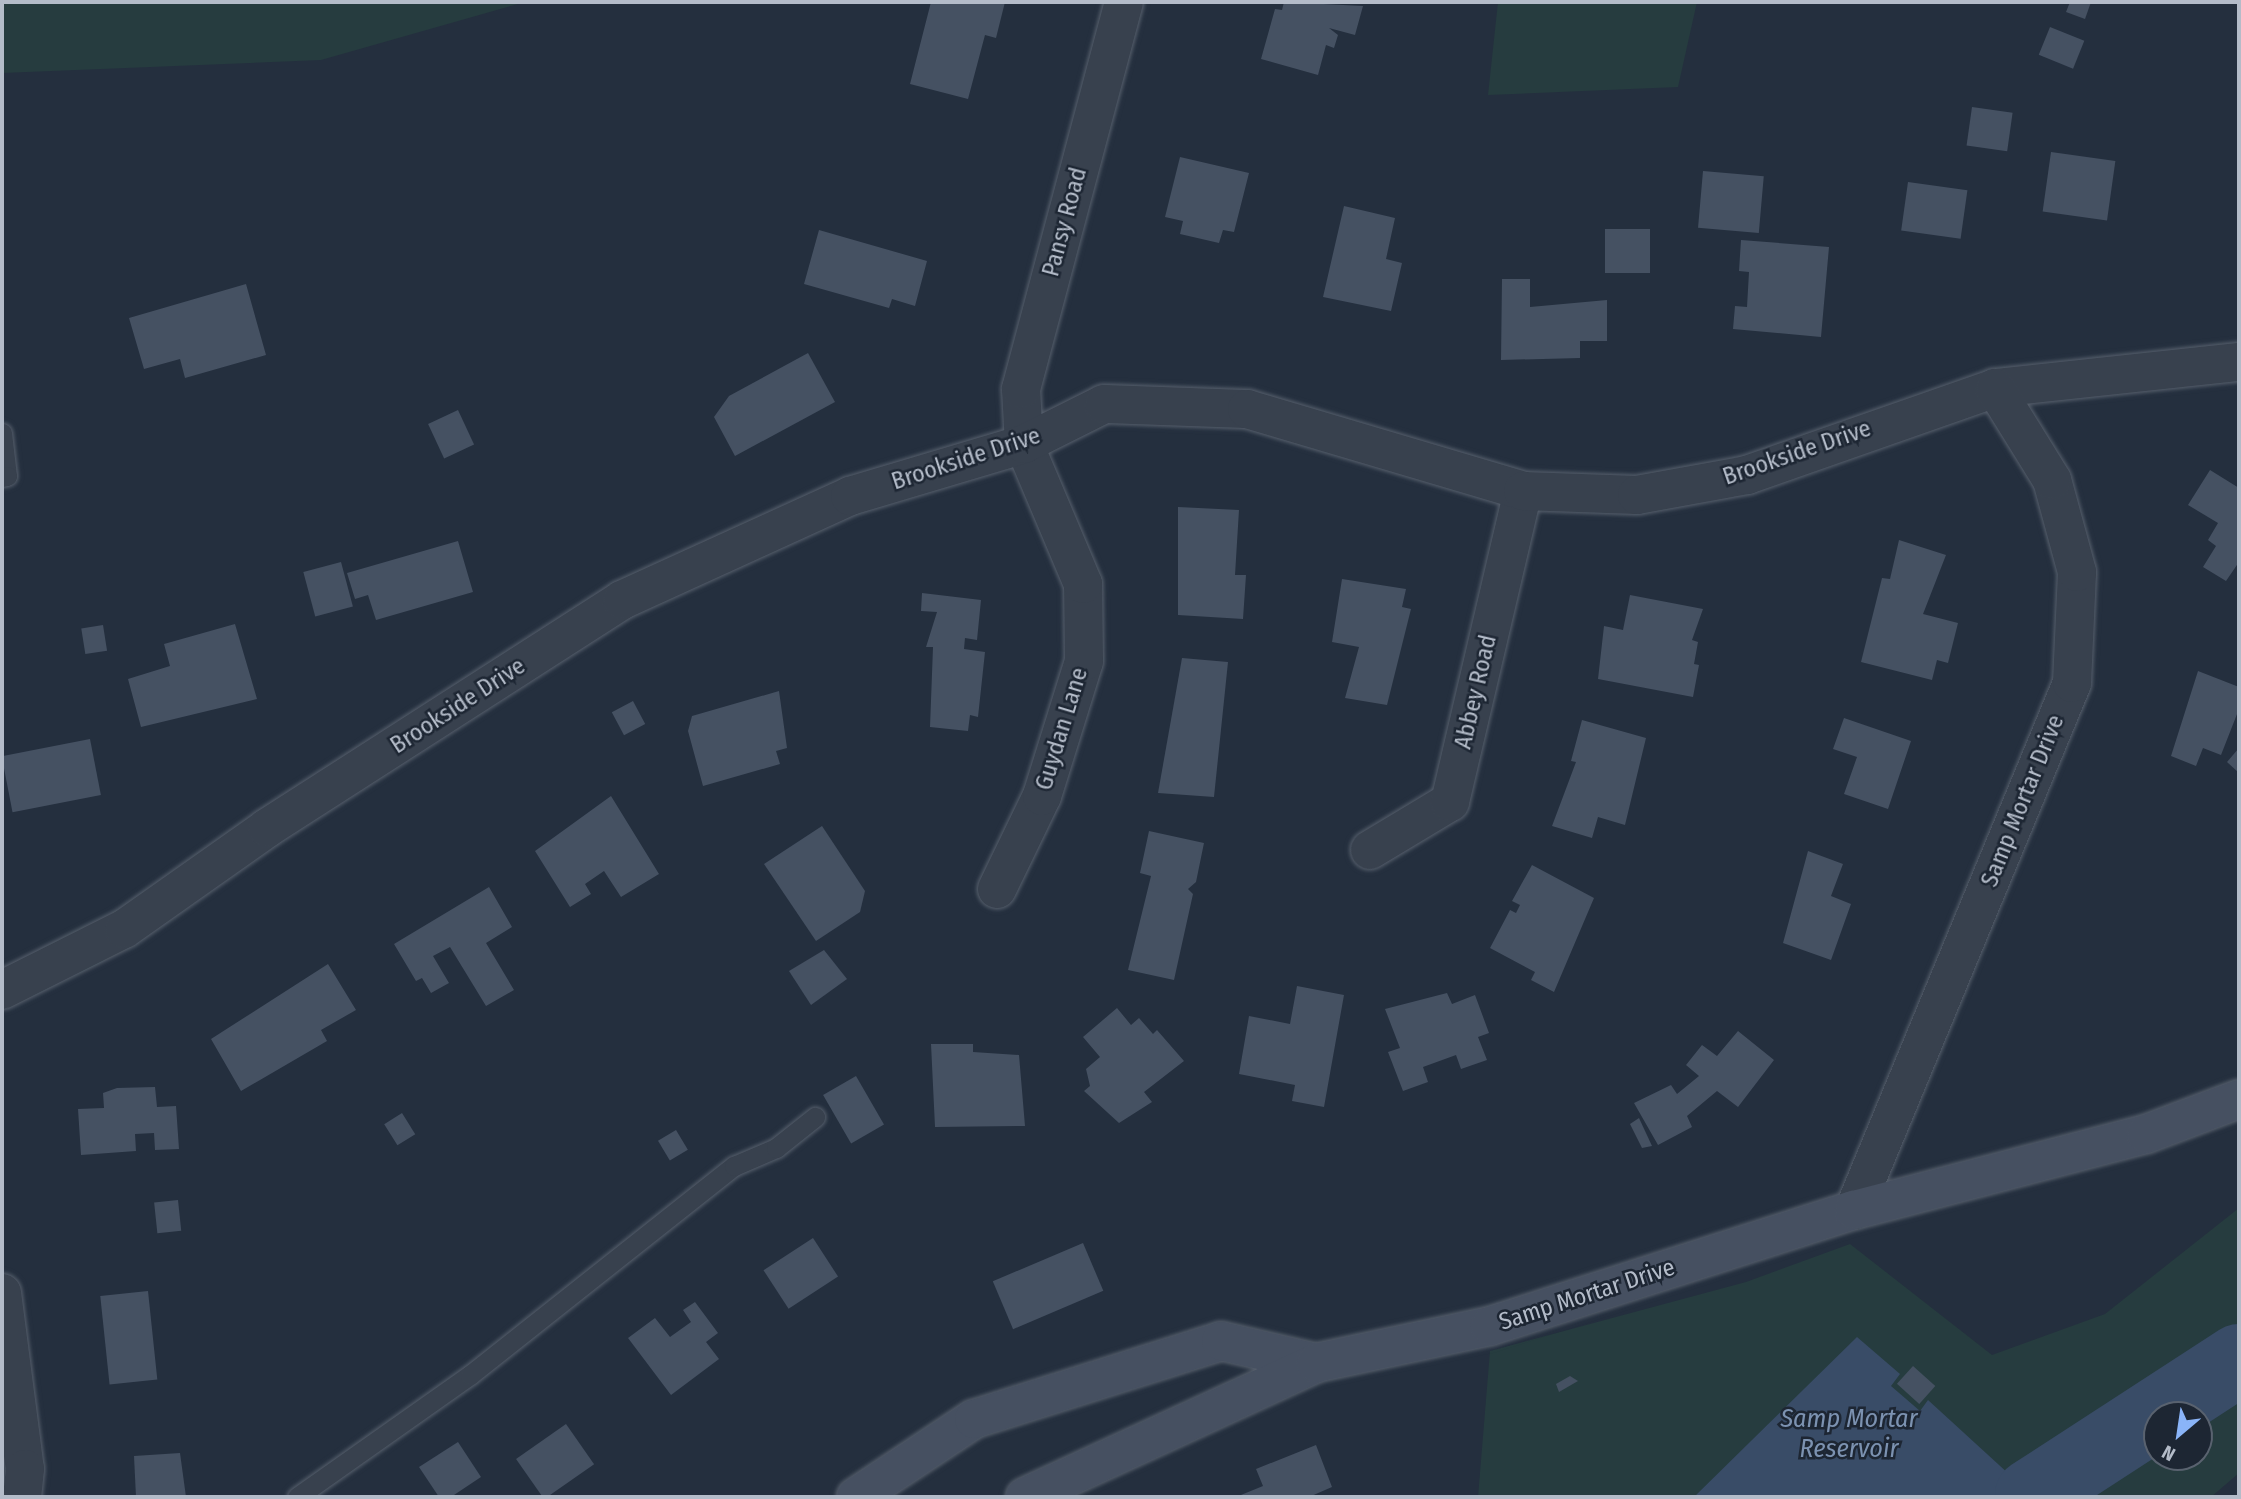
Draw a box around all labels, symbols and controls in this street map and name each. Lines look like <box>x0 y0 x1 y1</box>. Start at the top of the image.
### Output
street label: Pansy Road <box>1037 164 1093 280</box>
street label: Brookside Drive <box>1719 414 1875 492</box>
street label: Brookside Drive <box>888 421 1044 497</box>
street label: Abbey Road <box>1449 632 1503 752</box>
street label: Brookside Drive <box>385 652 531 760</box>
street label: Guydan Lane <box>1030 664 1094 794</box>
street label: Samp Mortar Drive <box>1975 711 2071 891</box>
street label: Samp Mortar Drive <box>1496 1253 1678 1337</box>
north arrow <box>2143 1401 2213 1471</box>
water label: Samp Mortar Reservoir <box>1780 1403 1918 1464</box>
text: N <box>2158 1440 2179 1466</box>

